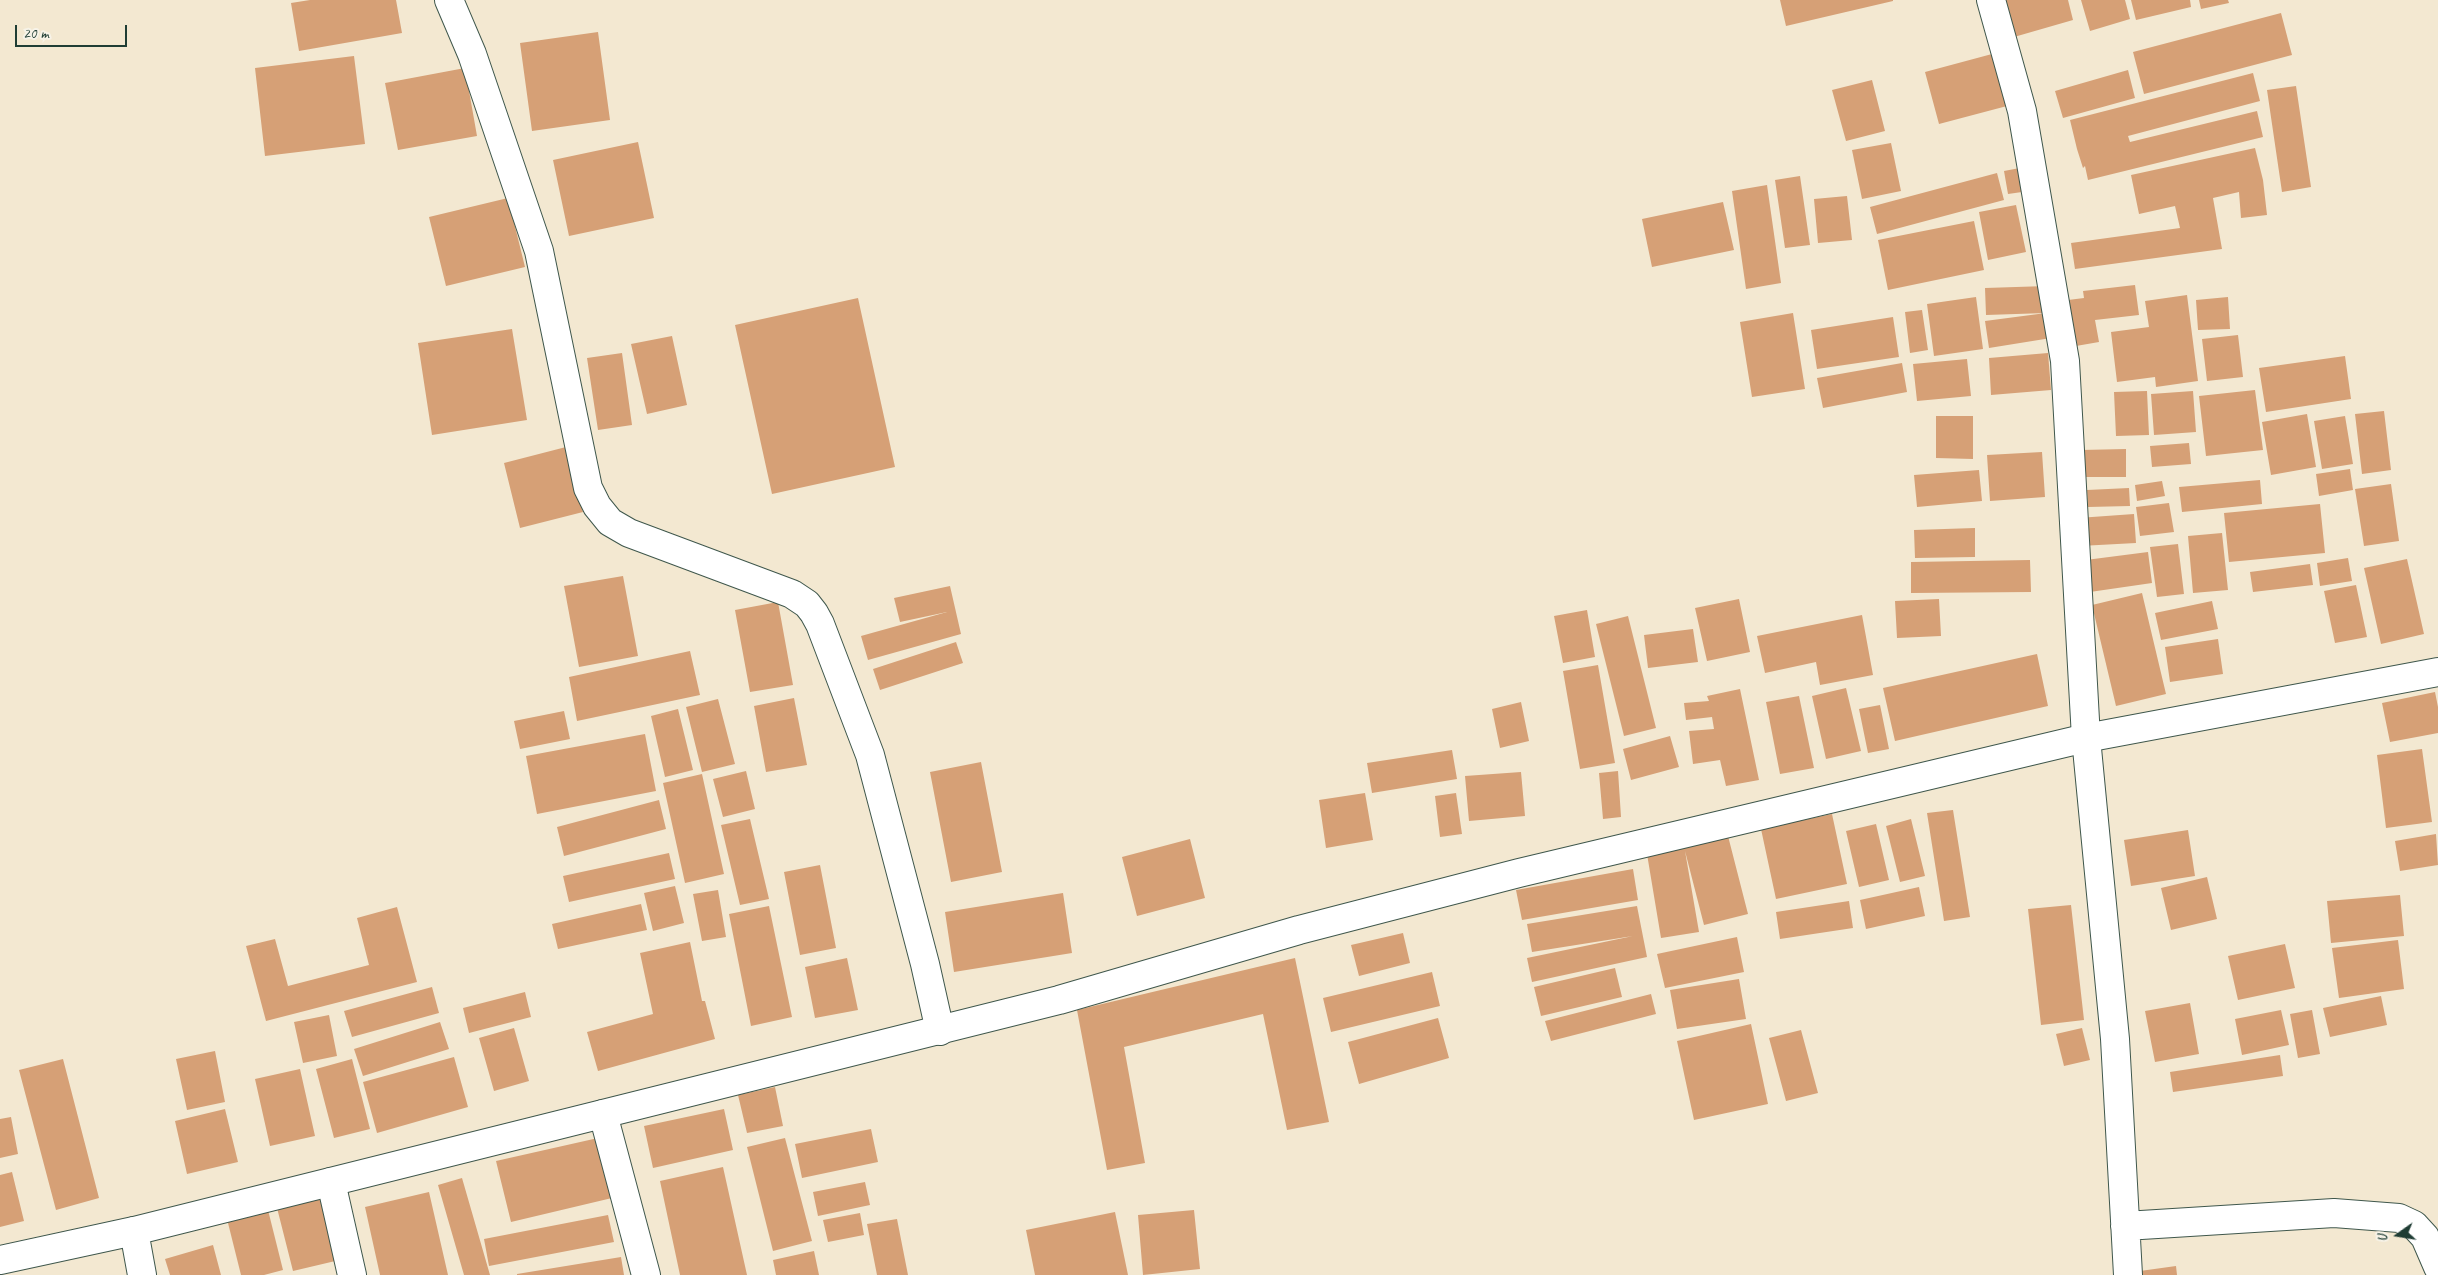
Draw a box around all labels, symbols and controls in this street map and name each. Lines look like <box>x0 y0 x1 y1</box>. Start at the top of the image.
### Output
scale bar <box>18 15 130 47</box>
text: 20 m <box>23 24 49 43</box>
north arrow <box>2373 1210 2423 1260</box>
text: U <box>2374 1233 2392 1244</box>

